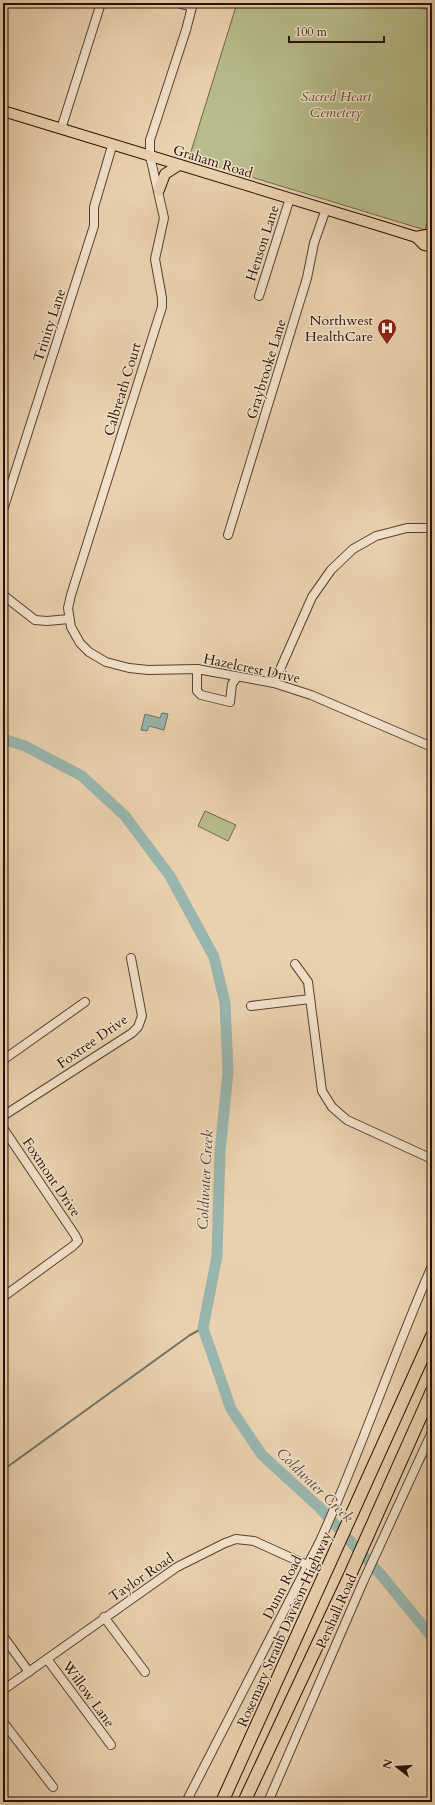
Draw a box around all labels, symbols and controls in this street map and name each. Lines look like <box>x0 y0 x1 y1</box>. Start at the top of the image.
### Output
scale bar <box>289 18 384 44</box>
text: 100 m <box>295 24 328 40</box>
park label: Sacred Heart Cemetery <box>301 87 372 122</box>
street label: Graham Road <box>171 140 256 183</box>
street label: Henson Lane <box>241 203 284 284</box>
street label: Trinity Lane <box>29 286 70 364</box>
place label: Northwest HealthCare <box>305 311 374 346</box>
street label: Graybrooke Lane <box>242 317 291 422</box>
hospital icon: Northwest HealthCare <box>376 317 398 345</box>
street label: Calbreath Court <box>99 340 146 438</box>
street label: Hazelcrest Drive <box>202 649 302 688</box>
street label: Foxtree Drive <box>53 1010 131 1073</box>
water label: Coldwater Creek <box>192 1129 218 1230</box>
street label: Foxmont Drive <box>18 1134 85 1221</box>
water label: Coldwater Creek <box>272 1443 358 1527</box>
street label: Rosemary Straub Davison Highway <box>233 1528 337 1730</box>
street label: Taylor Road <box>105 1548 178 1606</box>
street label: Dunn Road <box>258 1551 307 1623</box>
street label: Pershall Road <box>312 1570 362 1652</box>
street label: Willow Lane <box>57 1656 119 1731</box>
north arrow <box>377 1747 417 1787</box>
text: N <box>379 1757 397 1771</box>

